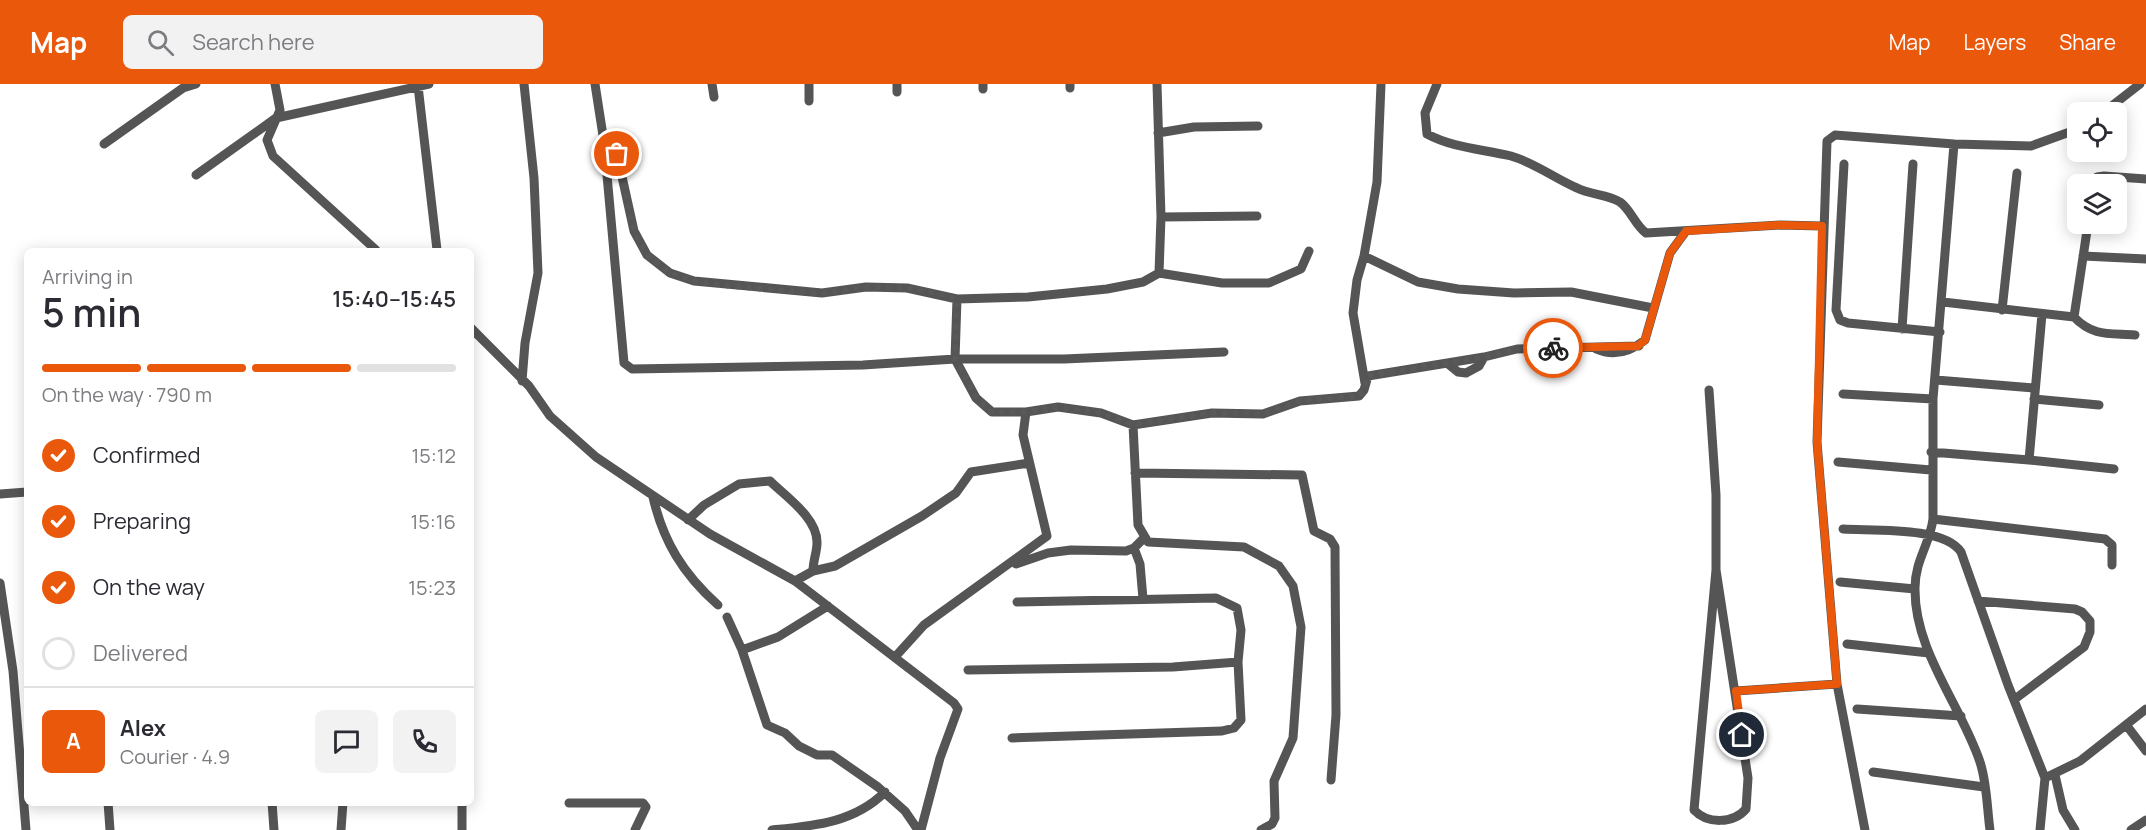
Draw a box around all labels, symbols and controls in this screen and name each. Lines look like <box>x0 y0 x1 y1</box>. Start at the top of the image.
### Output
search box <box>123 15 543 69</box>
text: Map <box>30 23 87 61</box>
icon: search <box>144 26 177 59</box>
text: Search here <box>192 27 315 57</box>
text: Map <box>1889 28 1930 56</box>
text: Layers <box>1963 28 2026 56</box>
text: Share <box>2059 28 2116 56</box>
map controls <box>2067 102 2127 234</box>
button: locate <box>2067 102 2127 162</box>
pin <box>591 128 642 179</box>
icon: bag <box>600 137 633 170</box>
button: layers <box>2067 174 2127 234</box>
text: Arriving in <box>42 263 133 290</box>
text: 15:40–15:45 <box>332 284 456 314</box>
text: 5 min <box>42 285 141 339</box>
courier <box>1523 318 1583 378</box>
icon: bike <box>1537 332 1570 365</box>
text: On the way · 790 m <box>42 381 212 408</box>
icon: check <box>42 439 75 472</box>
text: Confirmed <box>93 440 201 470</box>
text: 15:12 <box>411 442 456 469</box>
icon: check <box>42 505 75 538</box>
text: Preparing <box>93 506 191 536</box>
text: 15:16 <box>410 508 456 535</box>
icon: check <box>42 571 75 604</box>
text: On the way <box>93 572 205 602</box>
text: 15:23 <box>408 574 456 601</box>
text: Delivered <box>93 638 188 668</box>
pin <box>1716 709 1767 760</box>
button: chat <box>315 710 378 773</box>
button: phone <box>393 710 456 773</box>
text: Alex <box>120 713 166 743</box>
icon: home <box>1725 718 1758 751</box>
text: A <box>66 726 81 756</box>
text: Courier · 4.9 <box>120 743 230 770</box>

